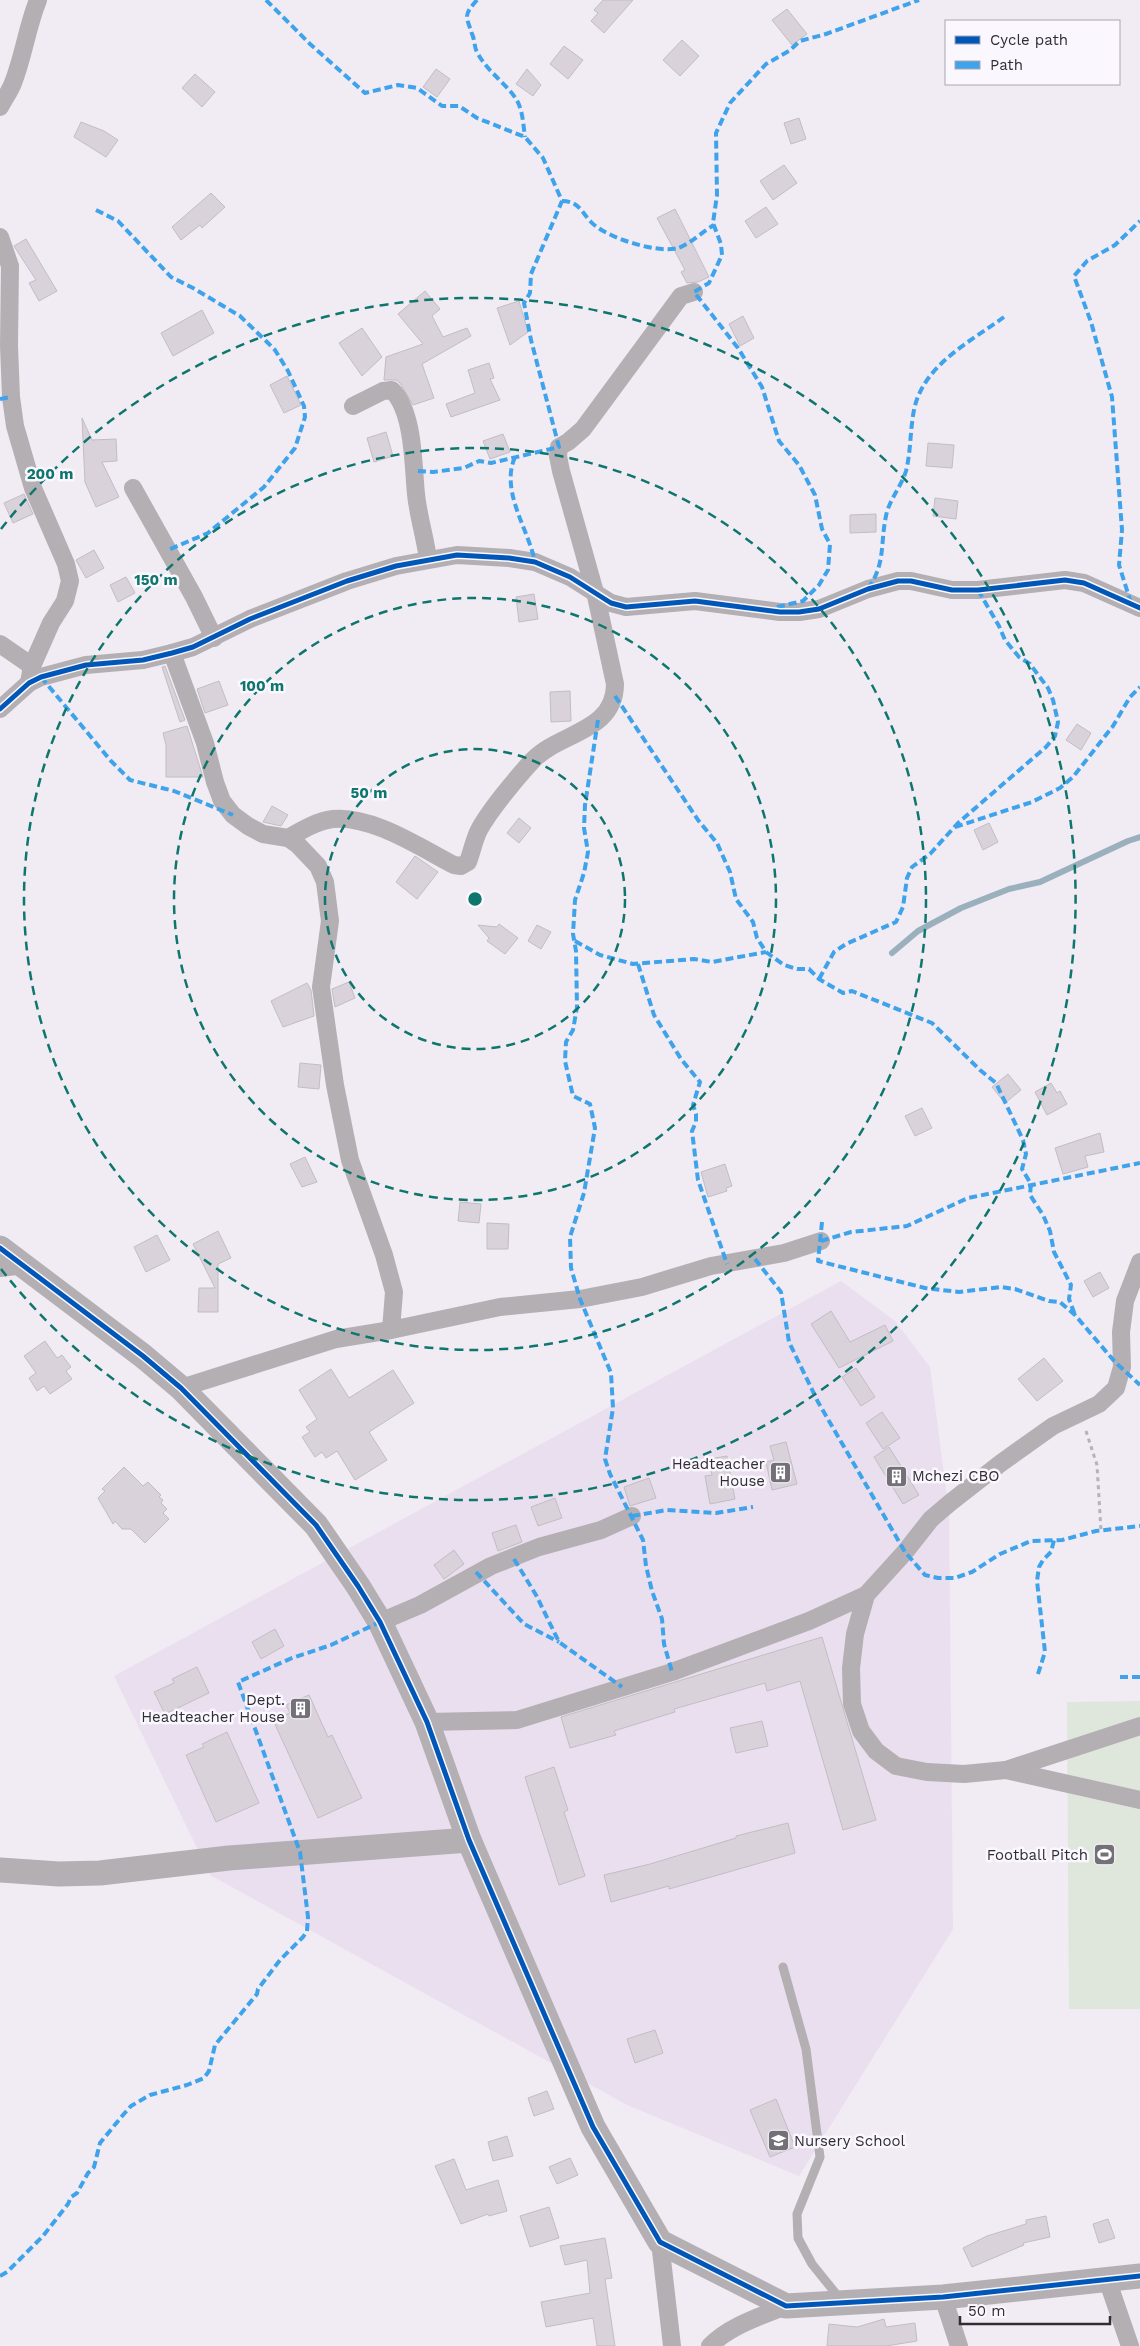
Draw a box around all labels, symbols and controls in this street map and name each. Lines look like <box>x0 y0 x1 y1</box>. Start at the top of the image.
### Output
legend <box>945 20 1120 85</box>
text: Cycle path <box>990 31 1068 49</box>
text: Path <box>990 56 1023 74</box>
text: 200 m <box>27 465 73 483</box>
text: 150 m <box>134 571 178 589</box>
text: 100 m <box>240 677 284 695</box>
text: 50 m <box>351 784 387 802</box>
centre of rings <box>466 890 484 908</box>
place label: Headteacher House <box>672 1455 765 1490</box>
building icon: Headteacher House <box>769 1461 793 1485</box>
building icon: Mchezi CBO <box>884 1464 908 1488</box>
place label: Mchezi CBO <box>912 1467 999 1485</box>
place label: Dept. Headteacher House <box>141 1691 285 1726</box>
building icon: Dept. Headteacher House <box>289 1697 313 1721</box>
sports icon: Football Pitch <box>1092 1843 1116 1867</box>
place label: Football Pitch <box>987 1846 1088 1864</box>
school or university icon: Nursery School <box>766 2129 790 2153</box>
place label: Nursery School <box>794 2132 905 2150</box>
scale bar <box>960 2294 1110 2326</box>
text: 50 m <box>968 2302 1005 2320</box>

